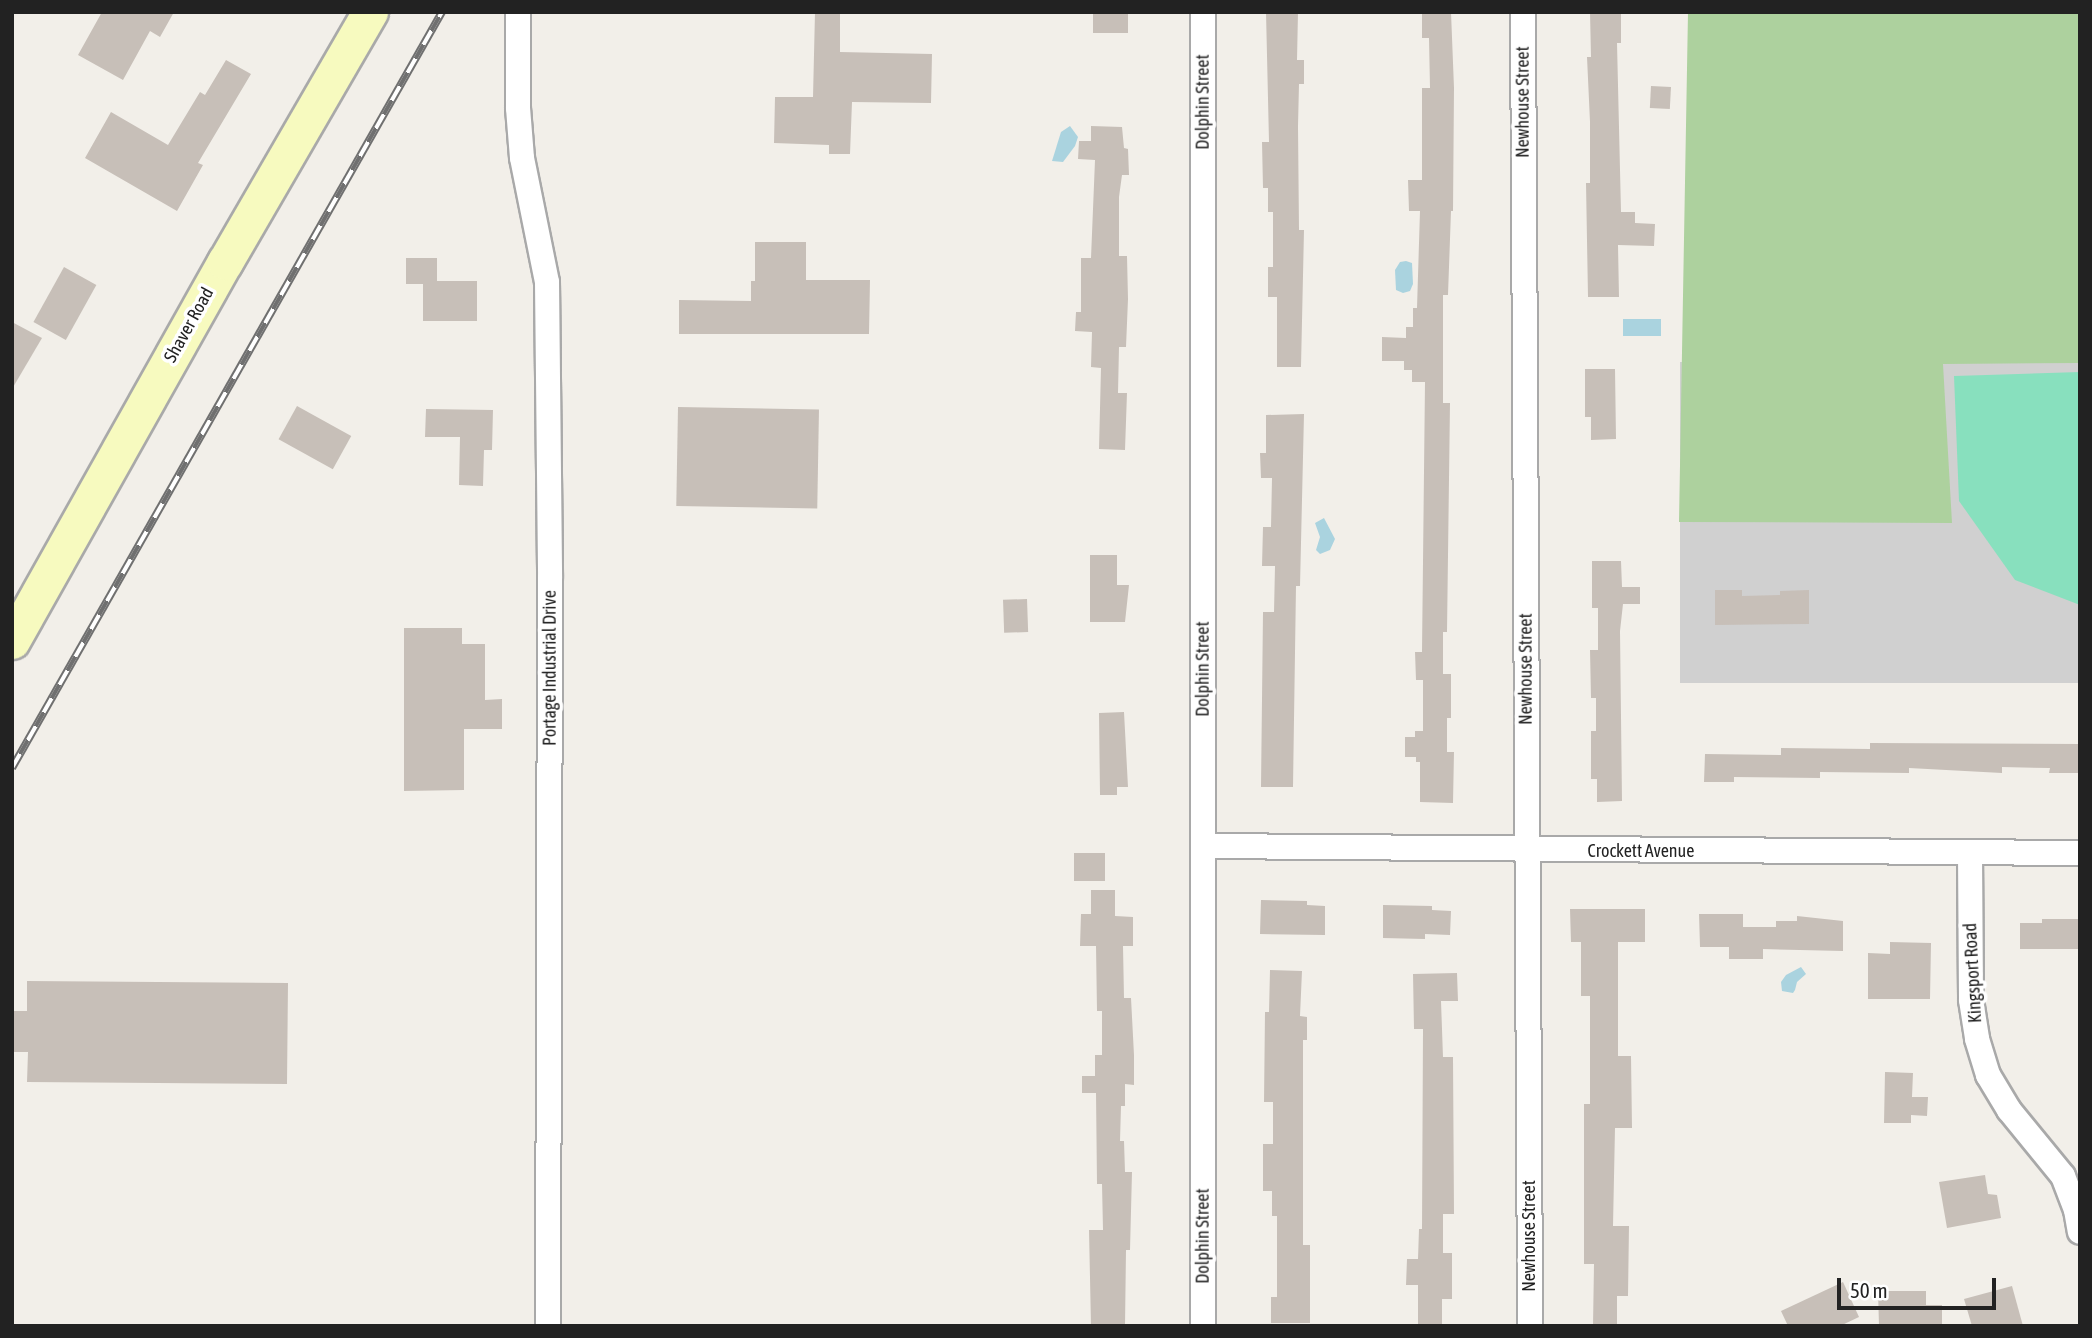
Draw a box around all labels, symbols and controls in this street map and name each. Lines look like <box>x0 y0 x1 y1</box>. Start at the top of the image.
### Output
street label: Newhouse Street <box>1512 46 1534 158</box>
street label: Dolphin Street <box>1192 54 1214 150</box>
street label: Shaver Road <box>160 284 218 366</box>
street label: Portage Industrial Drive <box>539 590 561 746</box>
street label: Newhouse Street <box>1515 613 1537 725</box>
street label: Dolphin Street <box>1192 621 1214 717</box>
street label: Crockett Avenue <box>1588 840 1694 862</box>
street label: Kingsport Road <box>1960 923 1986 1023</box>
street label: Newhouse Street <box>1518 1180 1540 1292</box>
street label: Dolphin Street <box>1192 1188 1214 1284</box>
scale bar <box>1840 1264 1999 1308</box>
text: 50 m <box>1850 1278 1888 1302</box>

